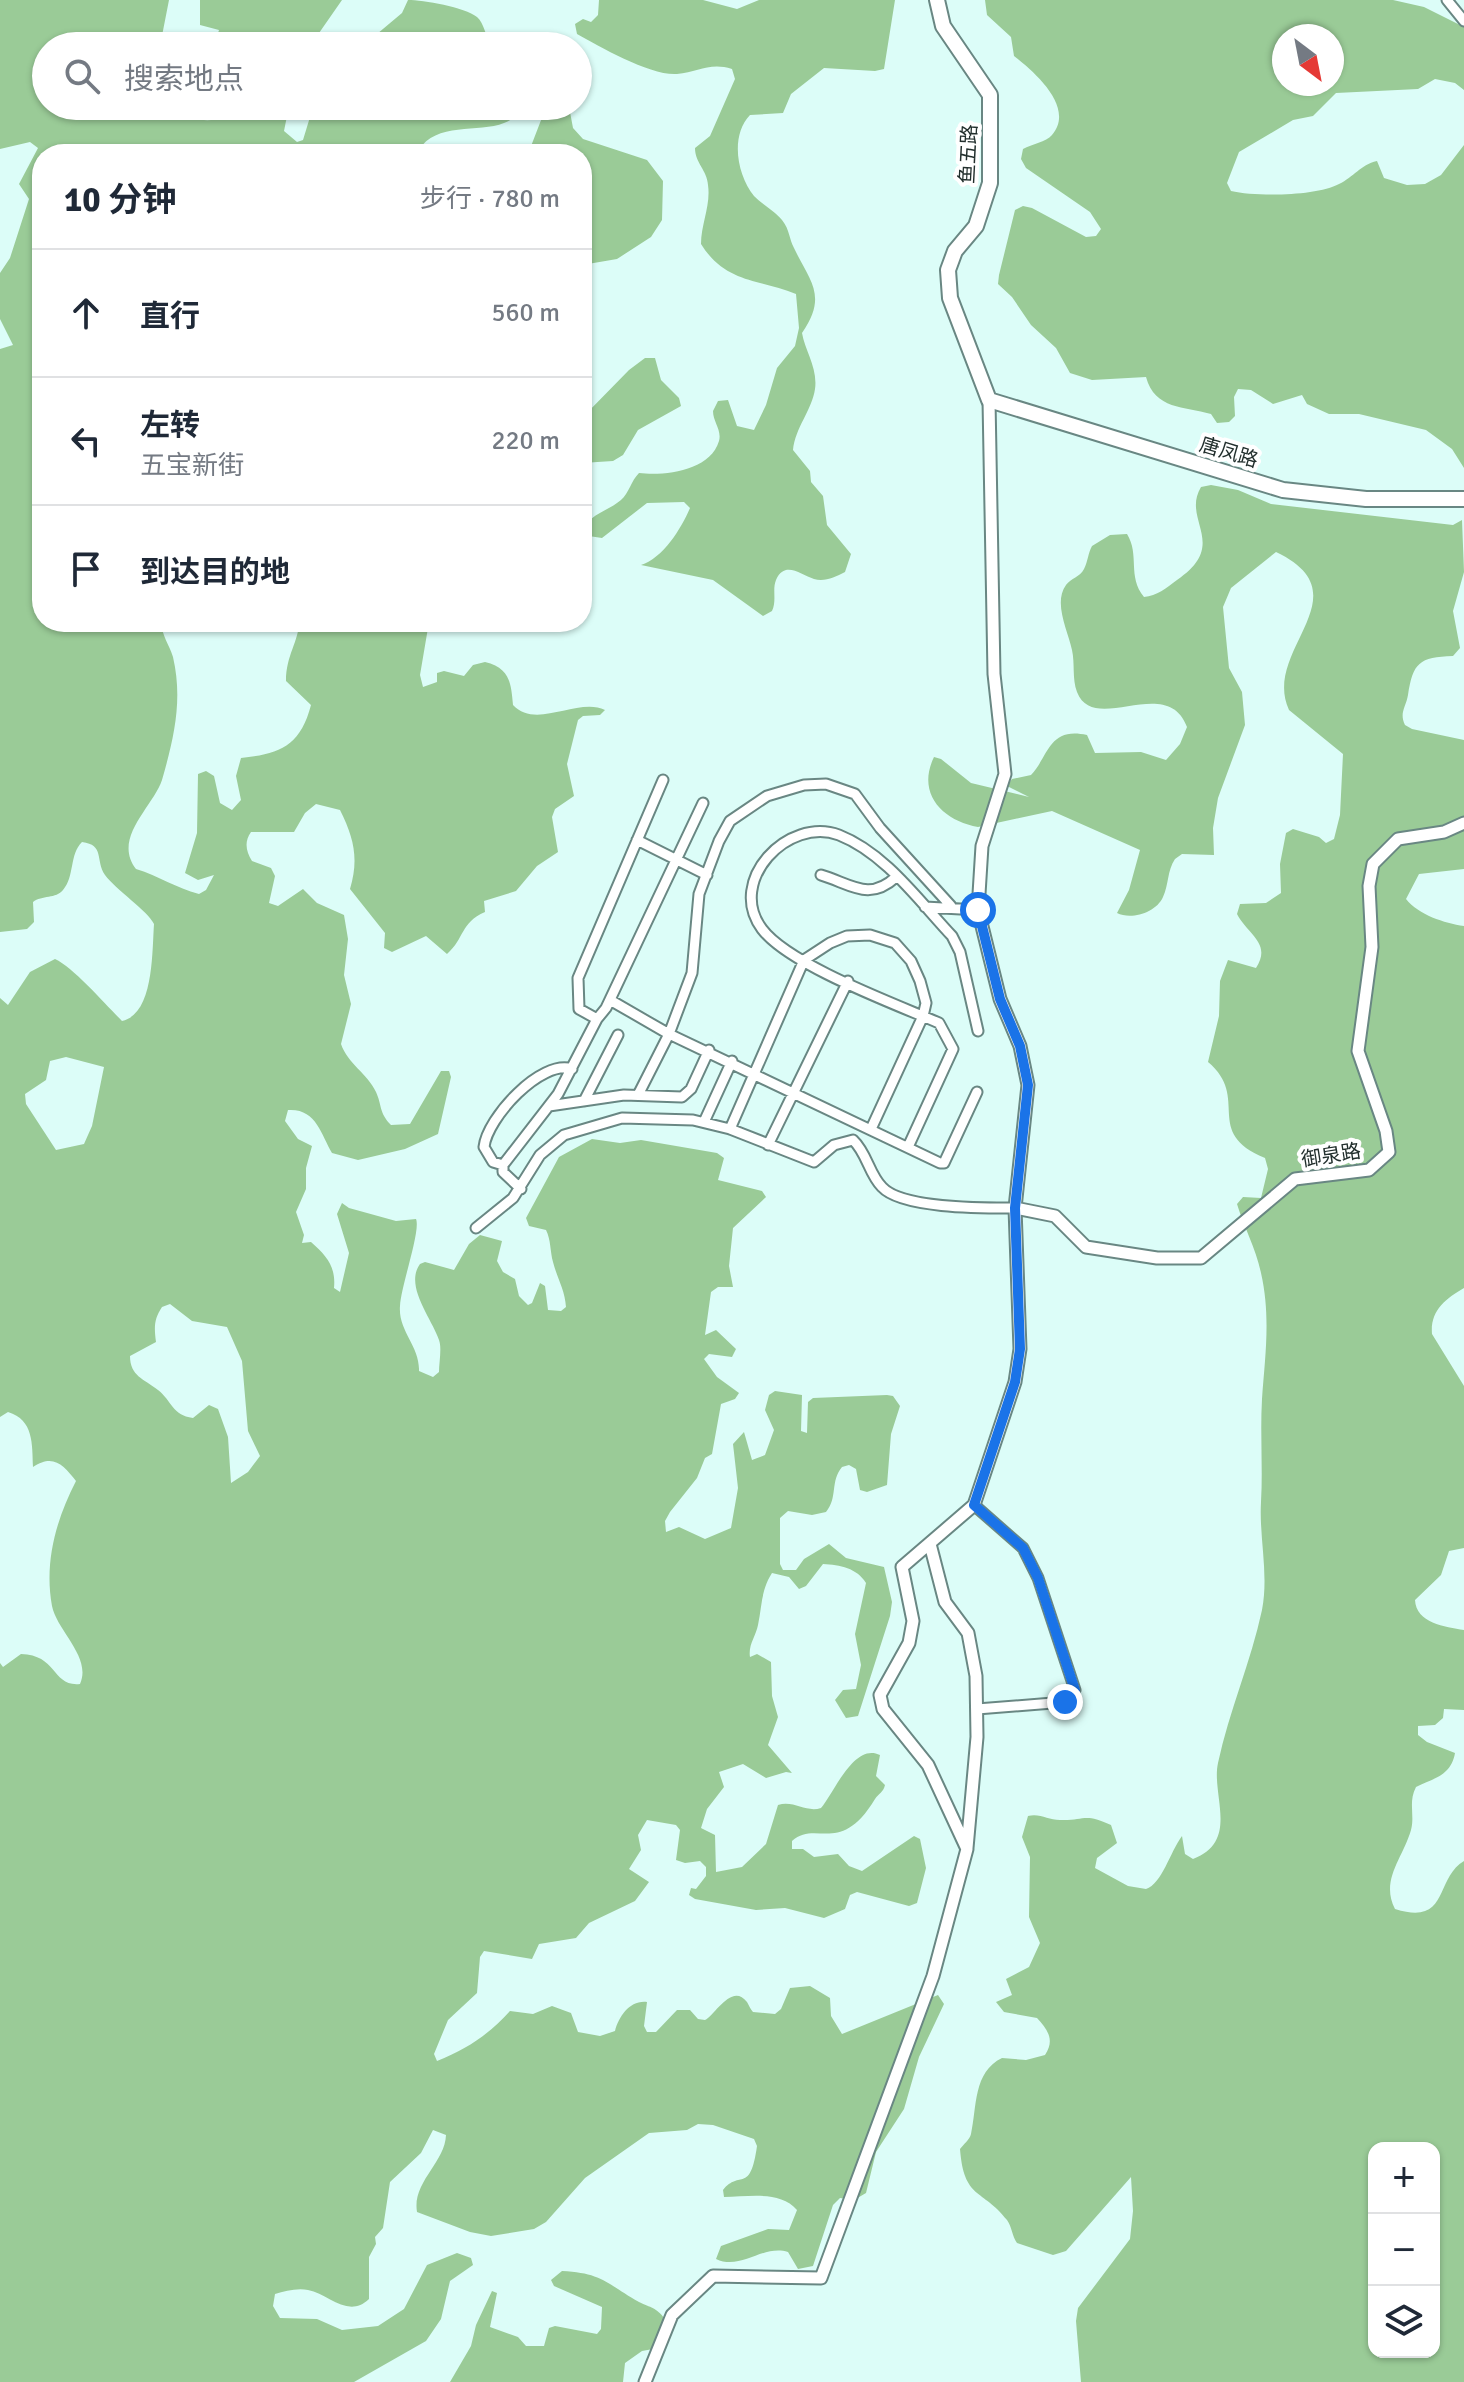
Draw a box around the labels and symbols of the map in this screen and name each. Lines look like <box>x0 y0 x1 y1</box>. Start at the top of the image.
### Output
north arrow <box>1272 24 1344 96</box>
street label: 鱼五路 <box>954 123 983 185</box>
street label: 唐凤路 <box>1197 432 1261 473</box>
route start <box>960 892 996 928</box>
street label: 御泉路 <box>1299 1138 1363 1173</box>
route end <box>1047 1684 1083 1720</box>

